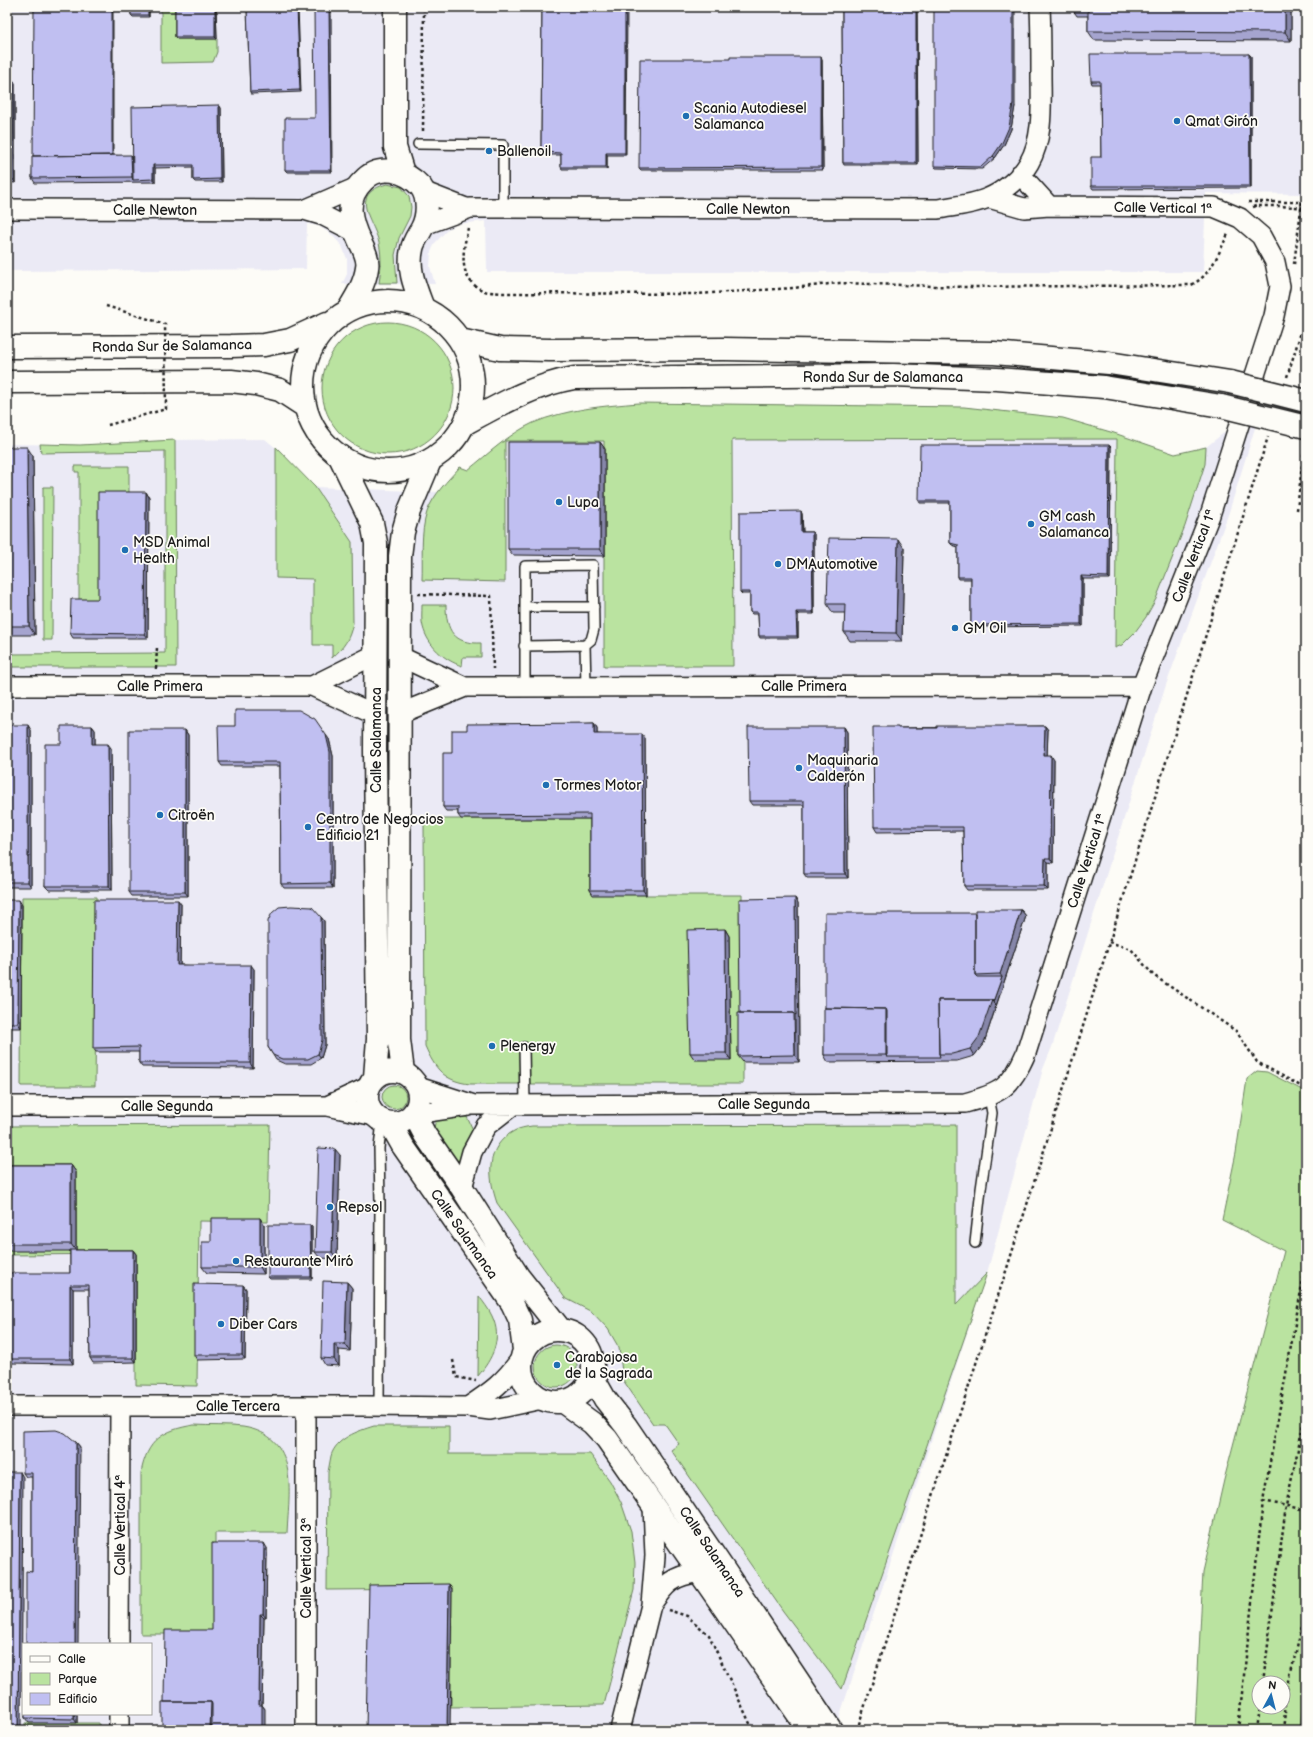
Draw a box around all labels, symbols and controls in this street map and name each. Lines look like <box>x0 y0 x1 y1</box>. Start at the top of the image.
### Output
place label: Scania Autodiesel Salamanca <box>694 100 807 133</box>
marker: Scania Autodiesel Salamanca <box>681 111 691 121</box>
place label: Qmat Girón <box>1185 113 1258 130</box>
marker: Qmat Girón <box>1172 116 1182 126</box>
place label: Ballenoil <box>497 143 551 160</box>
marker: Ballenoil <box>484 146 494 156</box>
street label: Calle Vertical 1ª <box>1114 199 1212 217</box>
street label: Calle Newton <box>706 201 790 218</box>
street label: Calle Newton <box>113 202 197 219</box>
street label: Ronda Sur de Salamanca <box>92 336 252 356</box>
street label: Ronda Sur de Salamanca <box>803 369 963 386</box>
place label: Lupa <box>567 494 599 511</box>
marker: Lupa <box>554 497 564 507</box>
street label: Calle Vertical 1ª <box>1168 507 1220 605</box>
place label: GM cash Salamanca <box>1039 508 1109 541</box>
marker: GM cash Salamanca <box>1026 519 1036 529</box>
place label: MSD Animal Health <box>133 534 210 567</box>
marker: MSD Animal Health <box>120 545 130 555</box>
place label: DMAutomotive <box>786 556 878 573</box>
marker: DMAutomotive <box>773 559 783 569</box>
place label: GM Oil <box>963 620 1006 637</box>
marker: GM Oil <box>950 623 960 633</box>
street label: Calle Primera <box>117 678 203 695</box>
street label: Calle Primera <box>761 678 847 695</box>
street label: Calle Salamanca <box>368 687 385 793</box>
place label: Maquinaria Calderón <box>807 752 878 785</box>
marker: Maquinaria Calderón <box>794 763 804 773</box>
place label: Tormes Motor <box>554 777 642 794</box>
marker: Tormes Motor <box>541 780 551 790</box>
place label: Citroën <box>168 807 215 824</box>
marker: Citroën <box>155 810 165 820</box>
place label: Centro de Negocios Edificio 21 <box>316 811 444 844</box>
street label: Calle Vertical 1ª <box>1064 812 1110 910</box>
marker: Centro de Negocios Edificio 21 <box>303 822 313 832</box>
place label: Plenergy <box>500 1038 556 1055</box>
marker: Plenergy <box>487 1041 497 1051</box>
street label: Calle Segunda <box>718 1096 810 1113</box>
street label: Calle Segunda <box>121 1098 213 1115</box>
street label: Calle Salamanca <box>427 1186 501 1282</box>
place label: Repsol <box>338 1199 382 1216</box>
marker: Repsol <box>325 1202 335 1212</box>
place label: Restaurante Miró <box>244 1253 353 1270</box>
marker: Restaurante Miró <box>231 1256 241 1266</box>
place label: Diber Cars <box>229 1316 297 1333</box>
marker: Diber Cars <box>216 1319 226 1329</box>
place label: Carabajosa de la Sagrada <box>565 1349 653 1382</box>
marker: Carabajosa de la Sagrada <box>552 1360 562 1370</box>
street label: Calle Tercera <box>196 1398 280 1415</box>
street label: Calle Vertical 4ª <box>112 1475 129 1575</box>
street label: Calle Salamanca <box>675 1503 749 1601</box>
street label: Calle Vertical 3ª <box>298 1517 315 1619</box>
legend <box>22 1643 152 1715</box>
text: Calle <box>58 1652 86 1667</box>
text: Parque <box>58 1672 97 1687</box>
north arrow <box>1251 1675 1291 1715</box>
text: N <box>1267 1679 1277 1693</box>
text: Edificio <box>58 1692 98 1707</box>

